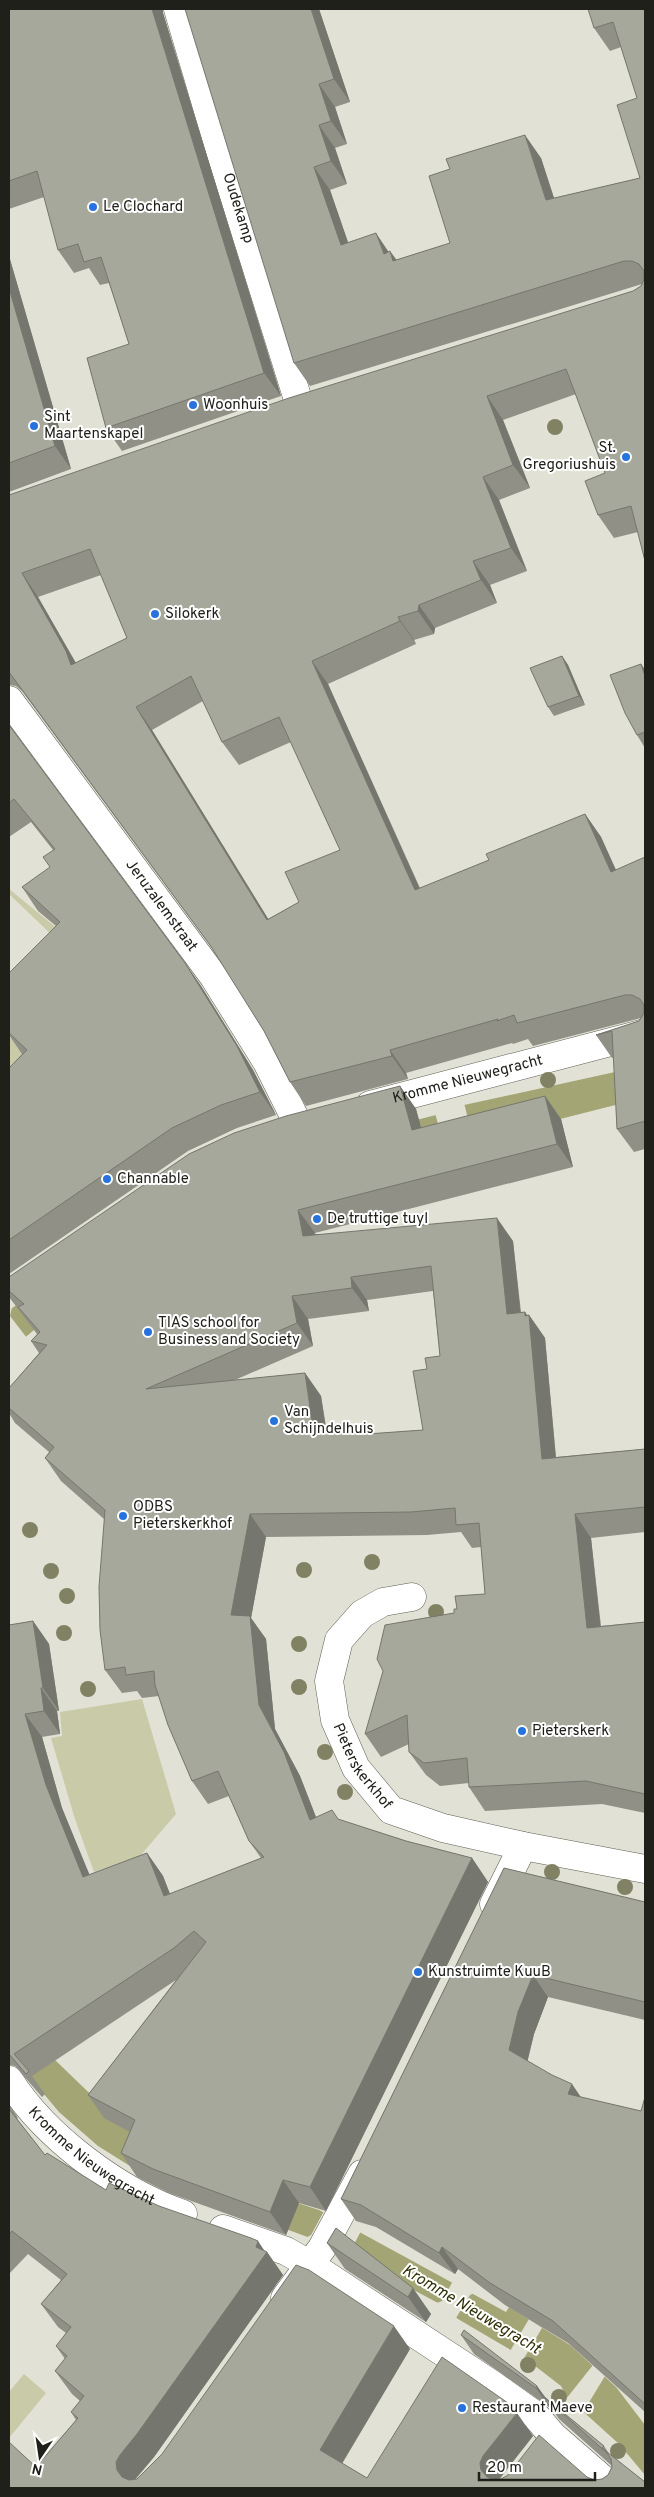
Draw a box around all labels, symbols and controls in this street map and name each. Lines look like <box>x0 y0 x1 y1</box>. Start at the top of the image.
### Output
street label: Oudekamp <box>218 171 258 246</box>
place label: Le Clochard <box>103 198 183 217</box>
marker: Le Clochard <box>87 201 99 213</box>
place label: Woonhuis <box>203 396 268 415</box>
marker: Woonhuis <box>187 399 199 411</box>
place label: Sint Maartenskapel <box>44 408 143 444</box>
marker: Sint Maartenskapel <box>28 420 40 432</box>
place label: St. Gregoriushuis <box>522 439 616 475</box>
marker: St. Gregoriushuis <box>620 451 632 463</box>
place label: Silokerk <box>165 605 220 624</box>
marker: Silokerk <box>149 608 161 620</box>
street label: Jeruzalemstraat <box>121 856 202 956</box>
street label: Kromme Nieuwegracht <box>390 1051 545 1108</box>
place label: Channable <box>117 1170 189 1189</box>
marker: Channable <box>101 1173 113 1185</box>
place label: De truttige tuyl <box>327 1210 428 1229</box>
marker: De truttige tuyl <box>311 1213 323 1225</box>
place label: TIAS school for Business and Society <box>158 1314 300 1350</box>
marker: TIAS school for Business and Society <box>142 1326 154 1338</box>
place label: Van Schijndelhuis <box>284 1403 374 1439</box>
marker: Van Schijndelhuis <box>268 1415 280 1427</box>
place label: ODBS Pieterskerkhof <box>133 1498 232 1534</box>
marker: ODBS Pieterskerkhof <box>117 1510 129 1522</box>
street label: Pieterskerkhof <box>328 1720 396 1813</box>
place label: Pieterskerk <box>532 1722 609 1741</box>
marker: Pieterskerk <box>516 1725 528 1737</box>
place label: Kunstruimte KuuB <box>428 1963 551 1982</box>
marker: Kunstruimte KuuB <box>412 1966 424 1978</box>
street label: Kromme Nieuwegracht <box>24 2103 158 2211</box>
water label: Kromme Nieuwegracht <box>398 2261 545 2360</box>
place label: Restaurant Maeve <box>472 2399 593 2418</box>
marker: Restaurant Maeve <box>456 2402 468 2414</box>
north arrow <box>15 2432 65 2482</box>
scale bar <box>479 2450 595 2482</box>
text: N <box>31 2459 44 2478</box>
text: 20 m <box>487 2459 522 2478</box>

